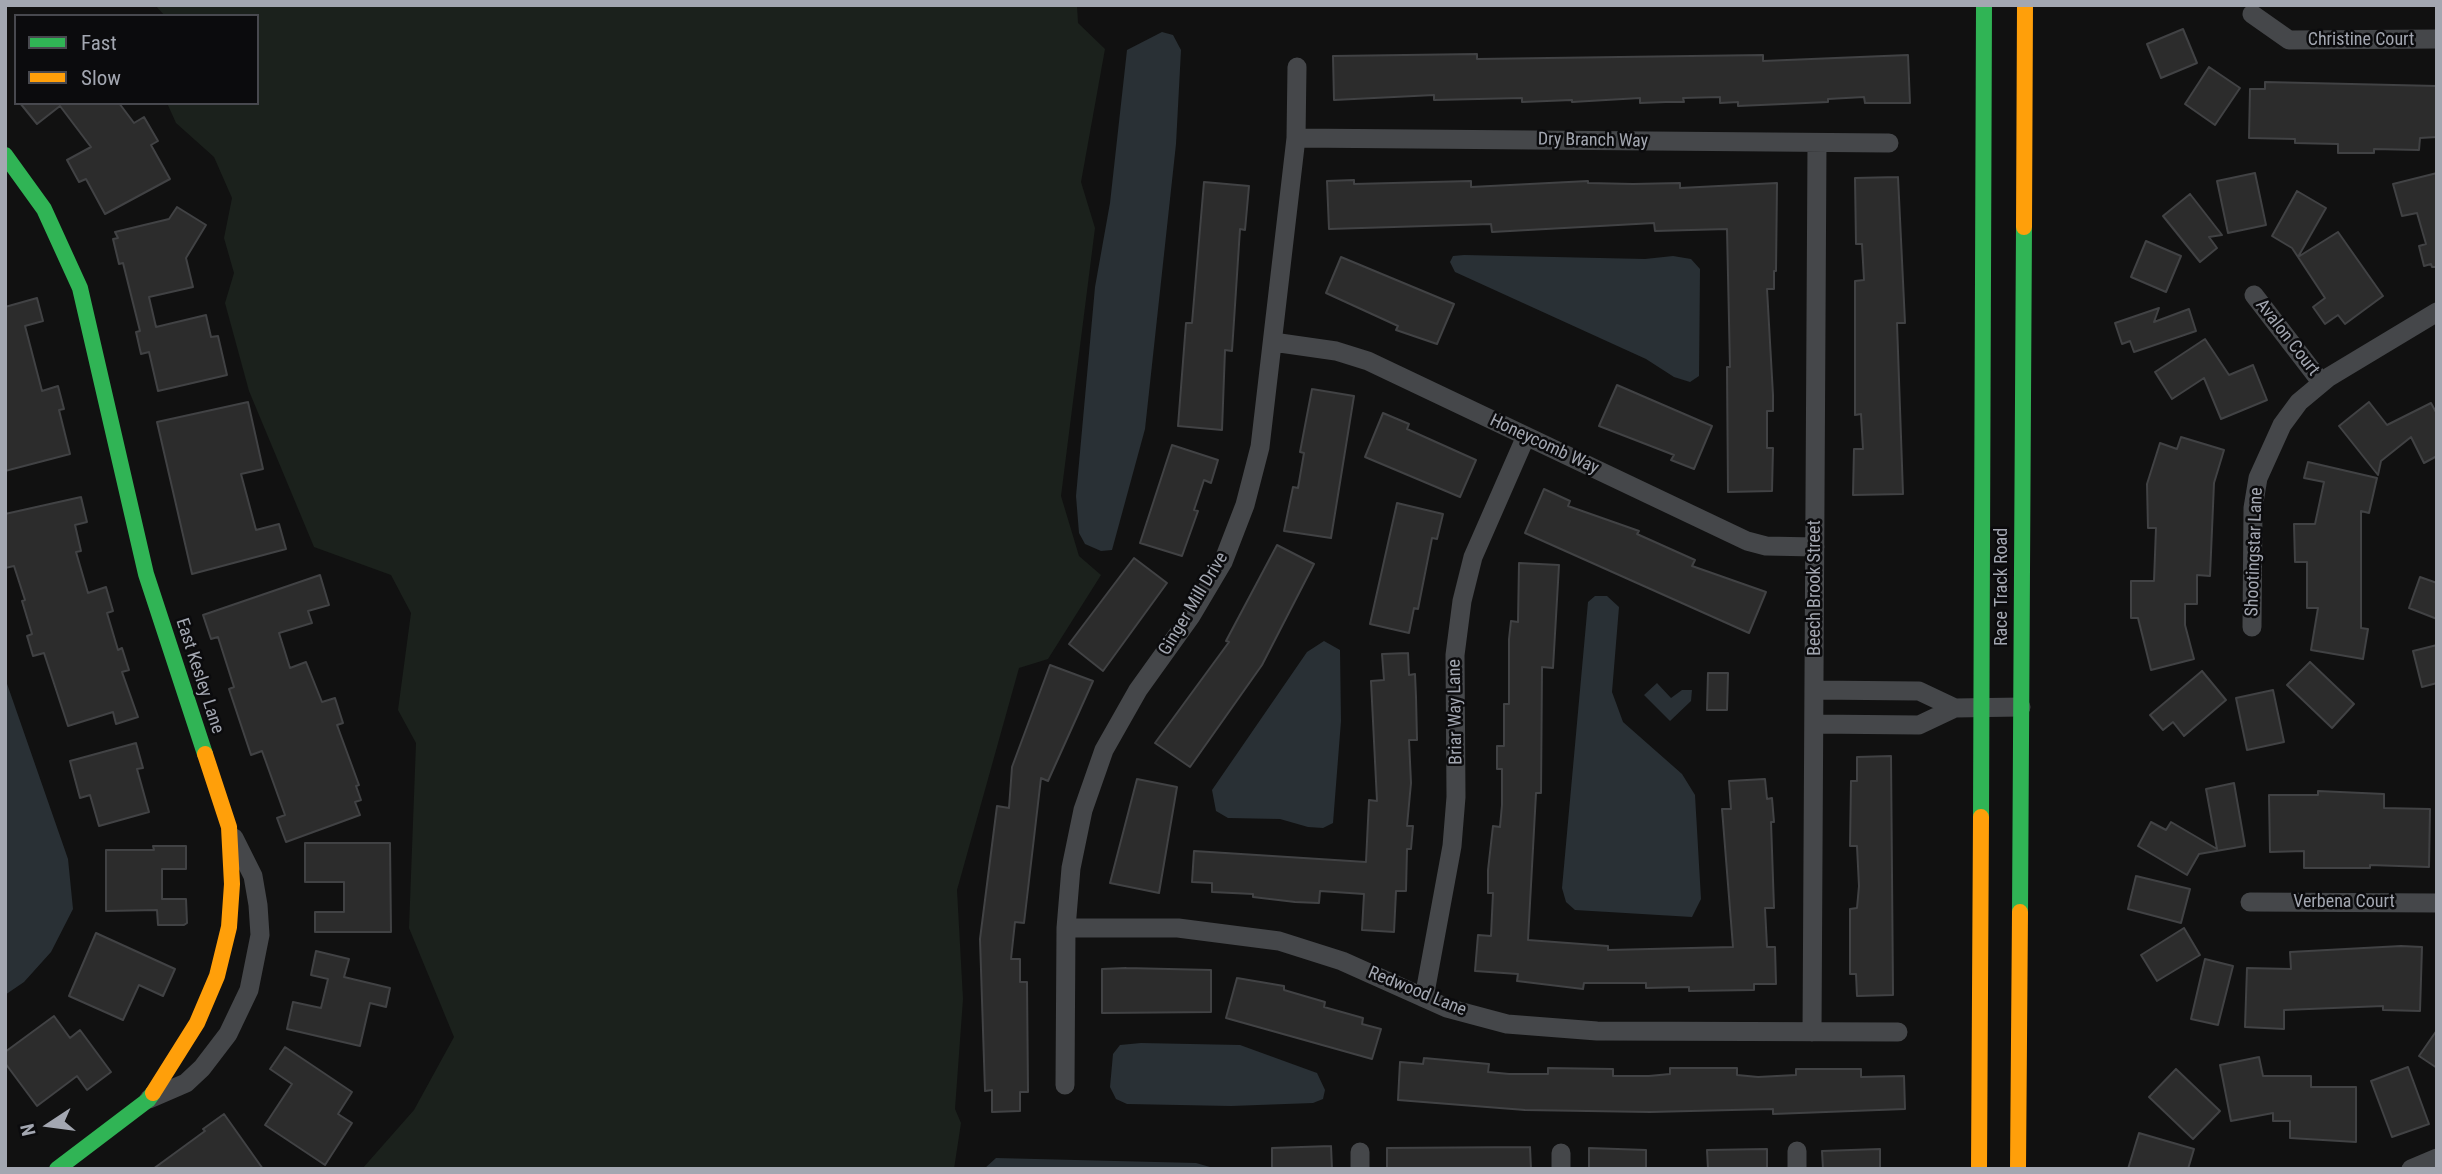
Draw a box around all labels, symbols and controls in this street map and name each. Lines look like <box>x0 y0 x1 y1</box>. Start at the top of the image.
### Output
legend <box>14 14 259 105</box>
street label: Christine Court <box>2308 29 2414 51</box>
text: Fast <box>81 31 117 55</box>
text: Slow <box>81 66 121 90</box>
street label: Dry Branch Way <box>1538 129 1648 153</box>
street label: Avalon Court <box>2250 295 2324 381</box>
street label: Honeycomb Way <box>1486 410 1602 480</box>
street label: Shootingstar Lane <box>2242 487 2268 617</box>
street label: Beech Brook Street <box>1804 520 1826 656</box>
street label: Race Track Road <box>1991 528 2013 646</box>
street label: Ginger Mill Drive <box>1155 549 1233 659</box>
street label: East Kesley Lane <box>170 616 228 736</box>
street label: Briar Way Lane <box>1444 659 1468 765</box>
street label: Verbena Court <box>2293 891 2395 913</box>
street label: Redwood Lane <box>1365 962 1469 1022</box>
north arrow <box>14 1090 84 1160</box>
text: N <box>16 1122 41 1138</box>

